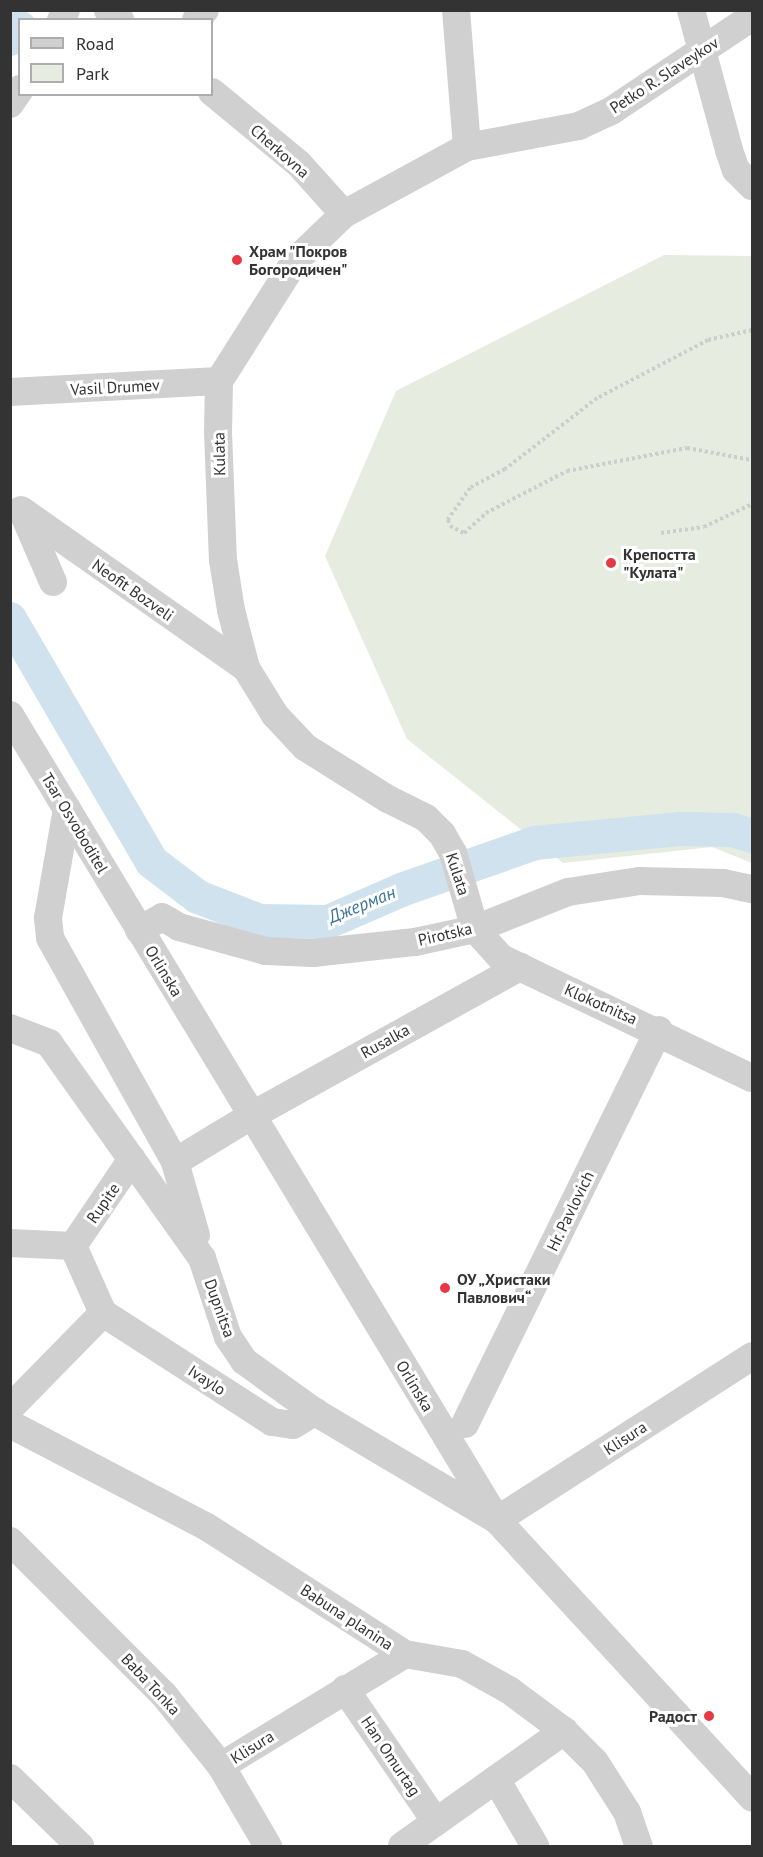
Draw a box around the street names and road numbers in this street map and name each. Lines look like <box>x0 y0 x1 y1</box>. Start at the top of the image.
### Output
street label: Petko R. Slaveykov <box>606 32 722 118</box>
street label: Cherkovna <box>247 120 313 182</box>
street label: Vasil Drumev <box>70 375 160 399</box>
street label: Kulata <box>209 432 229 476</box>
street label: Neofit Bozveli <box>89 555 177 625</box>
street label: Tsar Osvoboditel <box>38 769 112 877</box>
street label: Kulata <box>442 850 474 898</box>
street label: Pirotska <box>416 918 474 950</box>
street label: Orlinska <box>141 942 187 1000</box>
street label: Klokotnitsa <box>562 979 640 1029</box>
street label: Rusalka <box>357 1020 413 1062</box>
street label: Hr. Pavlovich <box>542 1167 598 1255</box>
street label: Rupite <box>82 1179 124 1227</box>
street label: Dupnitsa <box>201 1276 239 1340</box>
street label: Orlinska <box>392 1357 438 1415</box>
street label: Ivaylo <box>185 1361 229 1399</box>
street label: Klisura <box>600 1417 650 1459</box>
street label: Babuna planina <box>297 1580 397 1654</box>
street label: Baba Tonka <box>117 1649 185 1719</box>
street label: Han Omurtag <box>357 1712 425 1800</box>
street label: Klisura <box>227 1726 277 1768</box>

